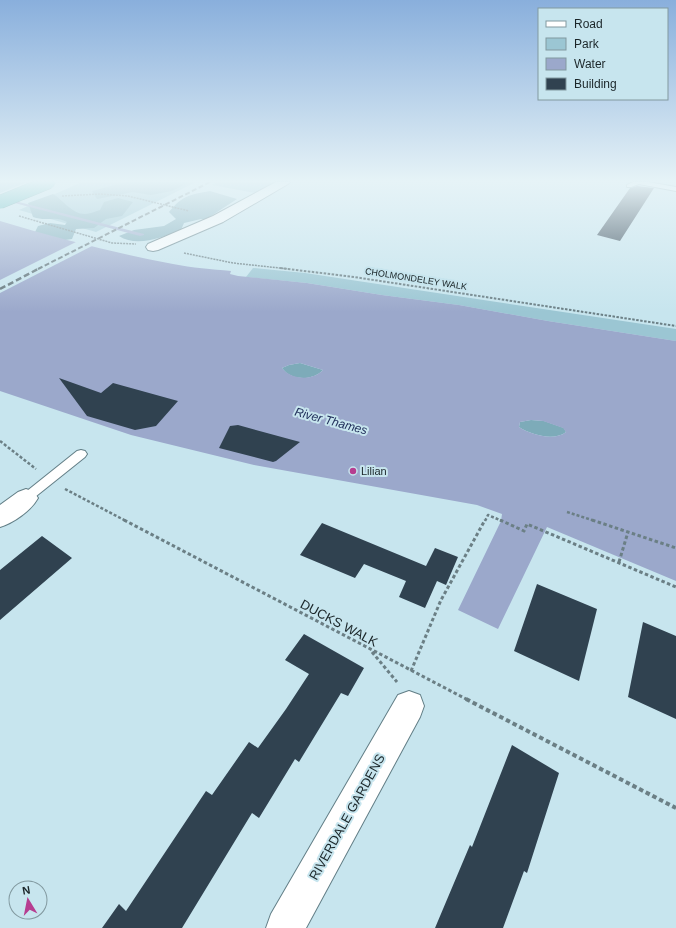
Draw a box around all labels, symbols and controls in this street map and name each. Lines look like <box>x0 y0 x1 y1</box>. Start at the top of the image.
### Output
legend <box>538 8 668 100</box>
text: Road <box>574 17 603 31</box>
text: Park <box>574 37 600 51</box>
text: Water <box>574 57 606 71</box>
text: Building <box>574 77 617 91</box>
street label: CHOLMONDELEY WALK <box>364 266 468 292</box>
water label: River Thames <box>293 405 369 437</box>
place label: Lilian <box>361 465 387 477</box>
marker: Lilian <box>348 466 358 476</box>
street label: DUCKS WALK <box>298 596 381 650</box>
street label: RIVERDALE GARDENS <box>306 751 388 883</box>
north arrow <box>8 880 48 920</box>
text: N <box>21 884 31 897</box>

